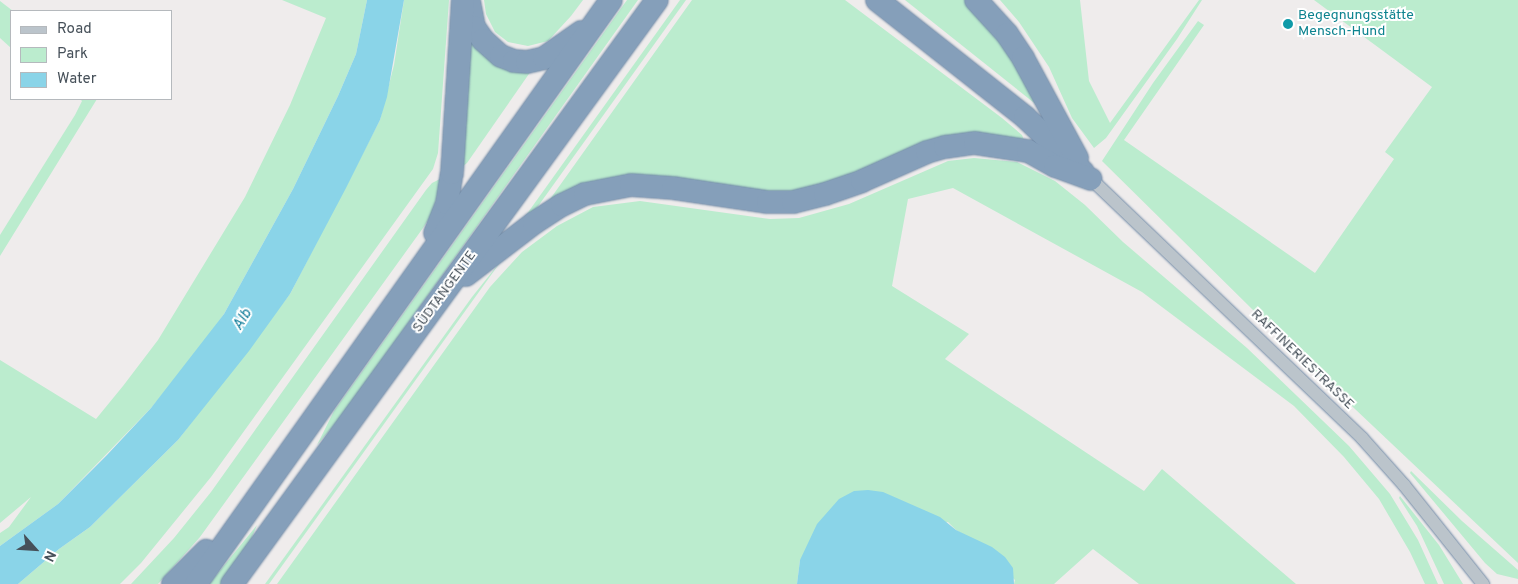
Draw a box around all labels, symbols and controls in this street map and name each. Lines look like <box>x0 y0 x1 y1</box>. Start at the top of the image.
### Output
place label: Begegnungsstätte Mensch-Hund <box>1298 8 1414 40</box>
legend <box>10 10 172 100</box>
marker: Begegnungsstätte Mensch-Hund <box>1282 18 1294 30</box>
text: Road <box>57 20 92 39</box>
text: Park <box>57 45 88 64</box>
text: Water <box>57 70 96 89</box>
street label: SÜDTANGENTE <box>410 248 480 336</box>
water label: Alb <box>230 306 256 334</box>
street label: RAFFINERIESTRASSE <box>1247 306 1357 414</box>
north arrow <box>10 524 60 574</box>
text: N <box>39 548 59 564</box>

